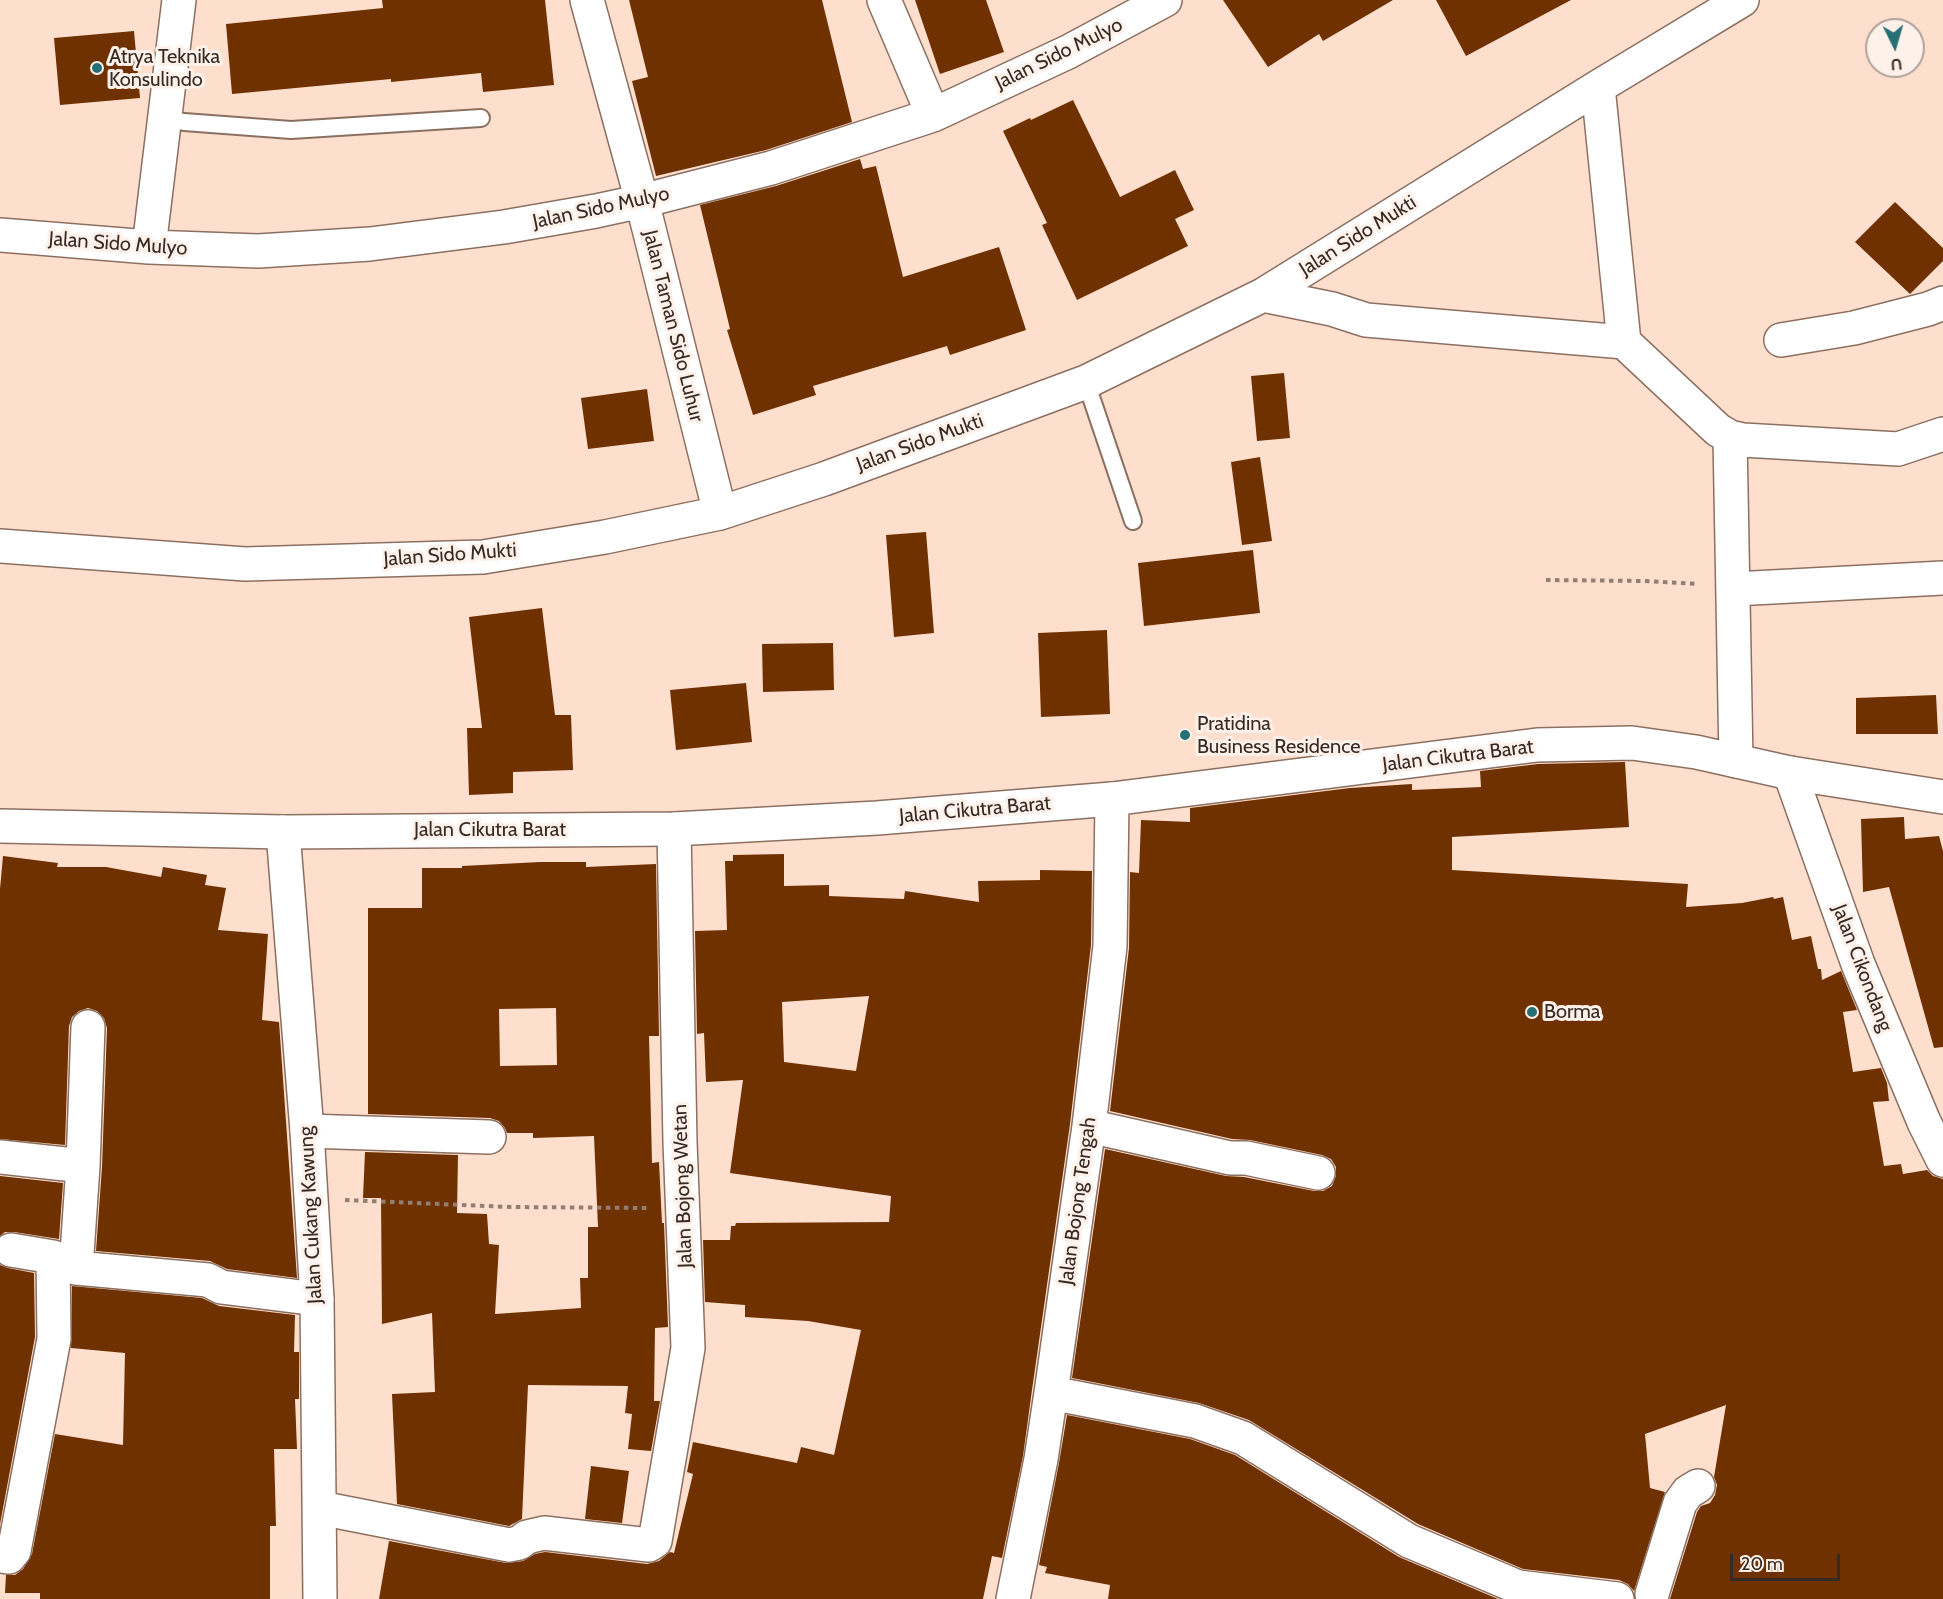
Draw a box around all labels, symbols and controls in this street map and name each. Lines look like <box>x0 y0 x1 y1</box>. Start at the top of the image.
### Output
street label: Jalan Sido Mulyo <box>991 13 1127 95</box>
north arrow <box>1865 18 1925 78</box>
place label: Atrya Teknika Konsulindo <box>109 45 220 92</box>
text: U <box>1890 54 1903 74</box>
marker: Atrya Teknika Konsulindo <box>90 61 104 75</box>
street label: Jalan Sido Mulyo <box>531 182 671 234</box>
street label: Jalan Sido Mukti <box>1295 190 1421 282</box>
street label: Jalan Sido Mulyo <box>48 227 188 261</box>
street label: Jalan Taman Sido Luhur <box>638 228 708 424</box>
street label: Jalan Sido Mukti <box>853 409 987 477</box>
street label: Jalan Sido Mukti <box>383 538 517 572</box>
place label: Pratidina Business Residence <box>1197 712 1360 759</box>
marker: Pratidina Business Residence <box>1178 728 1192 742</box>
street label: Jalan Cikutra Barat <box>1381 735 1535 777</box>
street label: Jalan Cikutra Barat <box>898 791 1052 829</box>
street label: Jalan Cikutra Barat <box>414 818 566 842</box>
street label: Jalan Cikondang <box>1827 901 1897 1035</box>
place label: Borma <box>1544 1000 1600 1024</box>
marker: Borma <box>1525 1005 1539 1019</box>
street label: Jalan Bojong Wetan <box>668 1104 698 1268</box>
street label: Jalan Bojong Tengah <box>1054 1116 1102 1286</box>
street label: Jalan Cukang Kawung <box>294 1126 328 1304</box>
scale bar <box>1733 1542 1842 1580</box>
text: 20 m <box>1741 1553 1783 1575</box>

